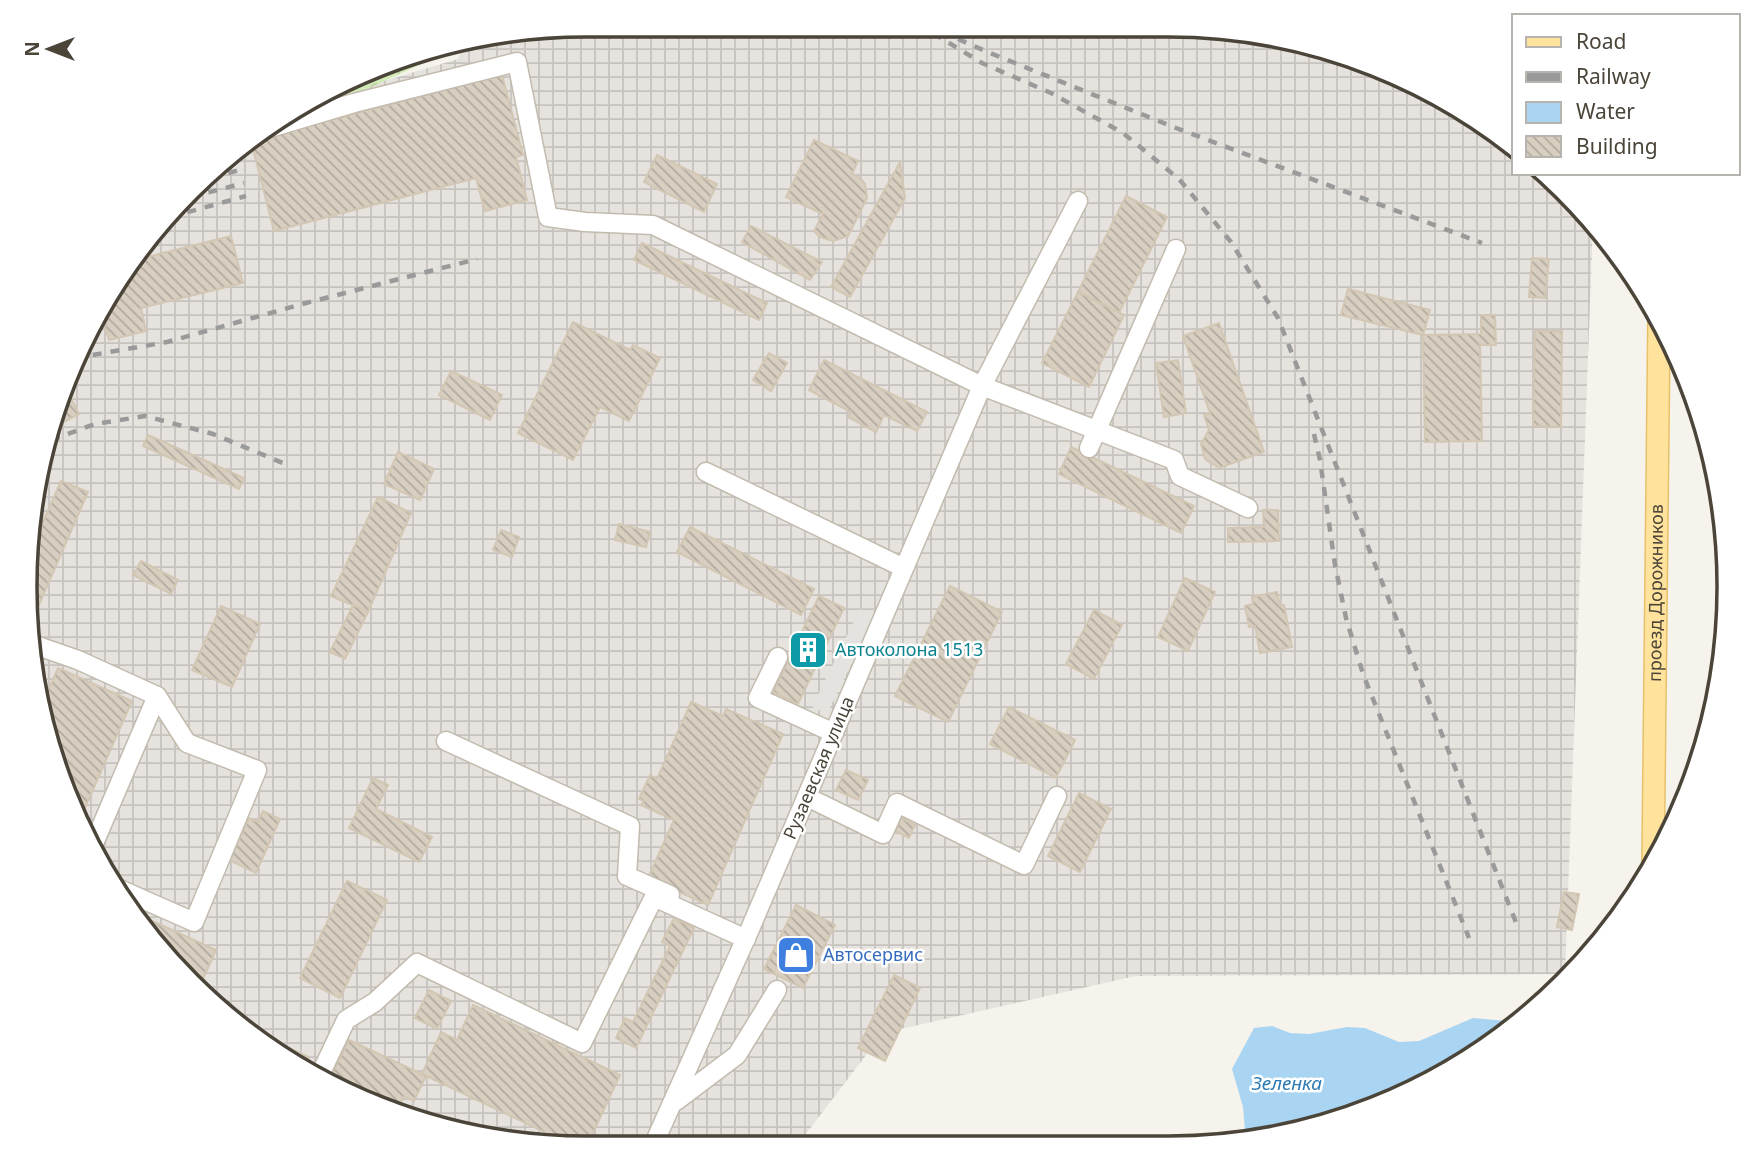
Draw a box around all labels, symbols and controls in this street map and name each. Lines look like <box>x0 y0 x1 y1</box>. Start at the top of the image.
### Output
north arrow <box>14 14 84 84</box>
legend <box>1512 14 1740 175</box>
text: Road <box>1576 27 1626 55</box>
text: N <box>19 41 45 57</box>
text: Railway <box>1576 62 1651 90</box>
text: Water <box>1576 97 1635 125</box>
text: Building <box>1576 132 1658 160</box>
street label: проезд Дорожников <box>1642 504 1668 682</box>
building icon: Автоколона 1513 <box>787 629 829 671</box>
place label: Автоколона 1513 <box>835 637 983 661</box>
street label: Рузаевская улица <box>777 692 859 843</box>
shop icon: Автосервис <box>775 934 817 976</box>
place label: Автосервис <box>823 942 923 966</box>
water label: Зеленка <box>1251 1070 1322 1096</box>

